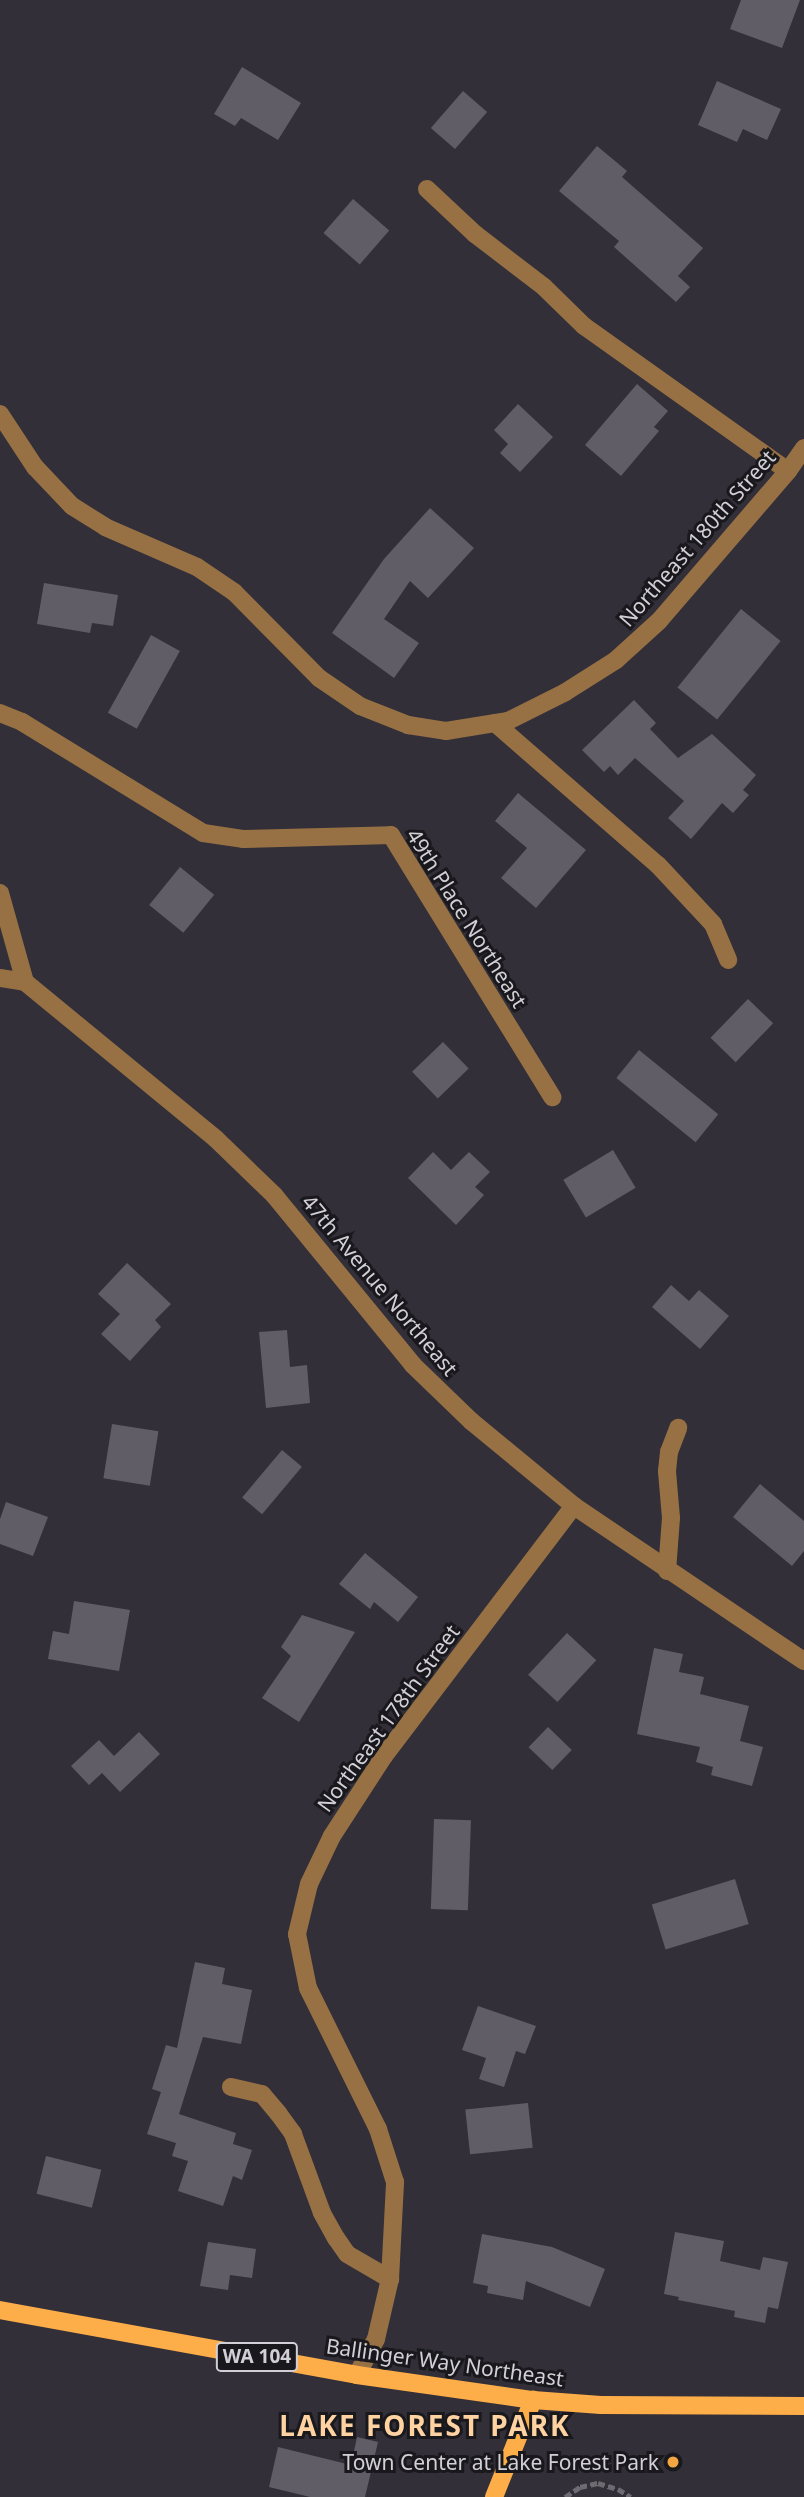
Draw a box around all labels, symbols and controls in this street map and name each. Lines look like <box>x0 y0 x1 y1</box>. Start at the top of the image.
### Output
street label: Northeast 180th Street <box>614 445 780 631</box>
street label: 49th Place Northeast <box>402 824 532 1012</box>
street label: 47th Avenue Northeast <box>297 1189 463 1381</box>
street label: Northeast 178th Street <box>312 1619 464 1817</box>
street label: Ballinger Way Northeast <box>325 2333 565 2391</box>
road number: WA 104 <box>215 2342 299 2372</box>
district label: LAKE FOREST PARK <box>281 2408 569 2442</box>
place label: Town Center at Lake Forest Park <box>343 2449 659 2475</box>
marker: Town Center at Lake Forest Park <box>665 2454 681 2470</box>

